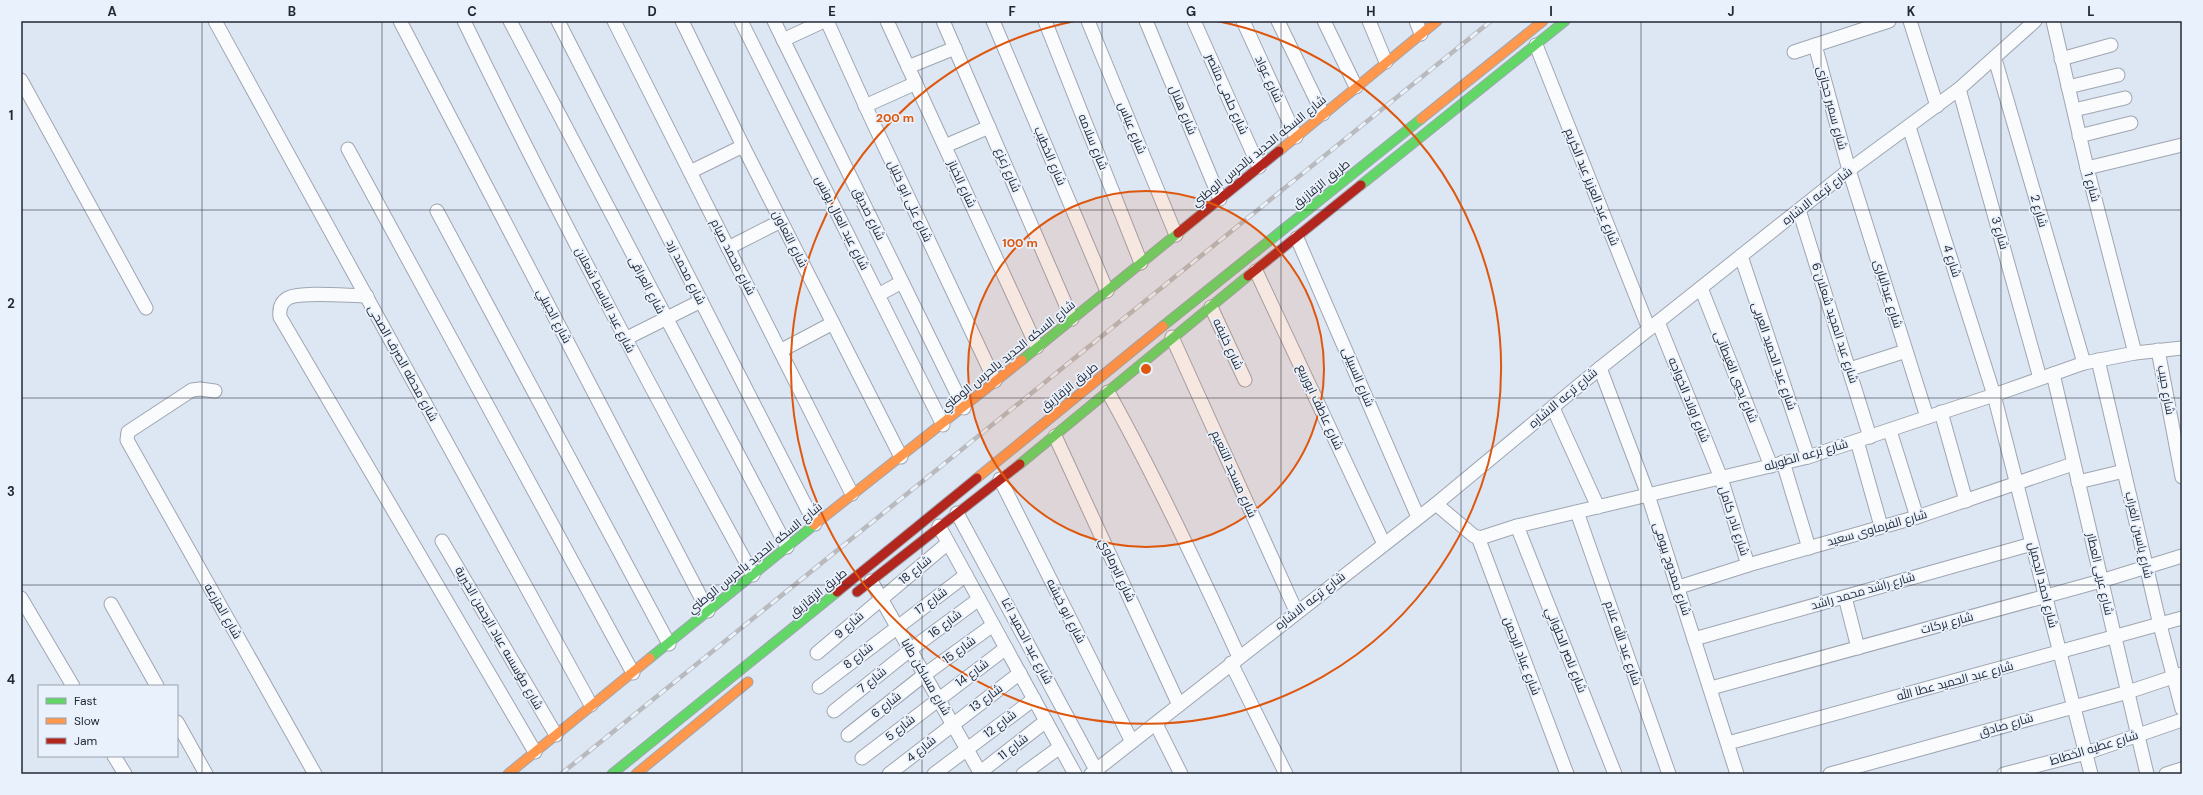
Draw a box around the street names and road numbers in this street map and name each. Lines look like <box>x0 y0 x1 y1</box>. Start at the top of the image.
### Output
street label: شارع حلمى منتصر <box>1202 50 1252 137</box>
street label: شارع عواد <box>1251 53 1287 105</box>
street label: شارع سمير حجازى <box>1813 64 1851 152</box>
street label: شارع هلال <box>1165 83 1201 137</box>
street label: شارع السكه الحديد بالحرس الوطني <box>1188 92 1331 212</box>
street label: شارع عباس <box>1114 99 1150 157</box>
street label: شارع سلامه <box>1075 112 1112 172</box>
street label: شارع الخطيب <box>1030 124 1070 188</box>
street label: شارع عبد العزيز عبد الكريم <box>1561 126 1623 248</box>
street label: شارع زعزع <box>991 145 1025 195</box>
street label: طريق الزقازيق <box>1289 156 1353 212</box>
street label: شارع الخباز <box>944 157 980 210</box>
street label: شارع على ابو خليل <box>884 158 936 244</box>
street label: شارع ترعه الاشاره <box>1779 163 1855 228</box>
street label: شارع 1 <box>2080 170 2104 204</box>
street label: شارع عبد العال يونس <box>811 173 873 273</box>
street label: شارع صديق <box>849 185 889 243</box>
street label: شارع 2 <box>2027 193 2051 229</box>
street label: شارع التعاون <box>769 208 811 270</box>
street label: شارع 3 <box>1988 215 2012 251</box>
street label: شارع محمد صيام <box>707 216 759 298</box>
street label: شارع محمد زرد <box>663 237 709 307</box>
street label: شارع 4 <box>1939 242 1965 280</box>
street label: شارع عبد الباسط شعلان <box>571 244 639 356</box>
street label: شارع العراقى <box>625 253 669 317</box>
street label: شارع عبدالبارى <box>1870 258 1906 330</box>
street label: شارع عبد المجيد شعلان 6 <box>1808 261 1862 385</box>
street label: شارع الجبيلي <box>531 286 575 347</box>
street label: شارع السكه الحديد بالحرس الوطني <box>937 297 1080 417</box>
street label: شارع عبد الحميد العربى <box>1748 300 1800 412</box>
street label: شارع محطه الصرف الصحى <box>364 302 442 424</box>
street label: شارع خليفه <box>1209 316 1247 372</box>
street label: شارع يحيي الغيطانى <box>1710 329 1762 425</box>
street label: شارع السبيلى <box>1338 345 1378 409</box>
street label: شارع اولاد الخواجه <box>1665 355 1713 445</box>
street label: طريق الزقازيق <box>1037 359 1101 415</box>
street label: شارع عاطف ابوربيع <box>1293 362 1347 452</box>
street label: شارع ترعه الاشاره <box>1525 364 1601 431</box>
street label: شارع حبيب <box>2154 364 2178 416</box>
street label: شارع مسجد التنعيم <box>1208 428 1260 520</box>
street label: شارع ترعه الطويله <box>1762 435 1850 475</box>
street label: شارع نادر كامل <box>1715 484 1753 558</box>
street label: شارع ياسين الغراب <box>2121 490 2157 580</box>
street label: شارع السكه الحديد بالحرس الوطني <box>684 499 827 619</box>
street label: شارع الفرماوى سعيد <box>1825 506 1929 550</box>
street label: شارع ممدوح بيومى <box>1649 520 1695 618</box>
street label: شارع عربى العطار <box>2083 530 2117 617</box>
street label: شارع البرماوي <box>1093 536 1139 605</box>
street label: شارع احمد الجميل <box>2025 540 2061 630</box>
street label: شارع 18 <box>895 552 935 588</box>
street label: شارع مؤسسه عباد الرحمن الخيرية <box>451 563 547 713</box>
street label: طريق الزقازيق <box>786 565 850 621</box>
street label: شارع ترعه الاشاره <box>1272 568 1348 633</box>
street label: شارع راشد محمد راشد <box>1809 568 1917 614</box>
street label: شارع ابو خيشه <box>1043 576 1089 646</box>
street label: شارع المزرعه <box>201 580 245 642</box>
street label: شارع 17 <box>911 584 951 618</box>
street label: شارع عبد الحميد اغا <box>998 595 1057 687</box>
street label: شارع عبد الله علام <box>1601 599 1645 687</box>
street label: شارع ناصر الحلواني <box>1540 605 1590 696</box>
street label: شارع 16 <box>925 606 965 642</box>
street label: شارع 9 <box>831 608 867 642</box>
street label: شارع بركات <box>1919 608 1975 638</box>
street label: شارع عباد الرحمن <box>1500 614 1544 698</box>
street label: شارع 15 <box>939 632 979 667</box>
street label: شارع مساكن طابا <box>898 636 955 718</box>
street label: شارع 8 <box>840 639 876 673</box>
street label: شارع 14 <box>952 655 992 690</box>
street label: شارع عبد الحميد عطا الله <box>1895 658 2015 704</box>
street label: شارع 7 <box>854 663 890 697</box>
street label: شارع 13 <box>966 681 1006 715</box>
street label: شارع 6 <box>868 688 904 722</box>
street label: شارع 12 <box>980 706 1020 742</box>
street label: شارع صادق <box>1977 710 2035 740</box>
street label: شارع 5 <box>882 711 918 745</box>
street label: شارع عطيه الخطاط <box>2048 727 2140 769</box>
street label: شارع 11 <box>995 730 1031 764</box>
street label: شارع 4 <box>903 732 939 766</box>

